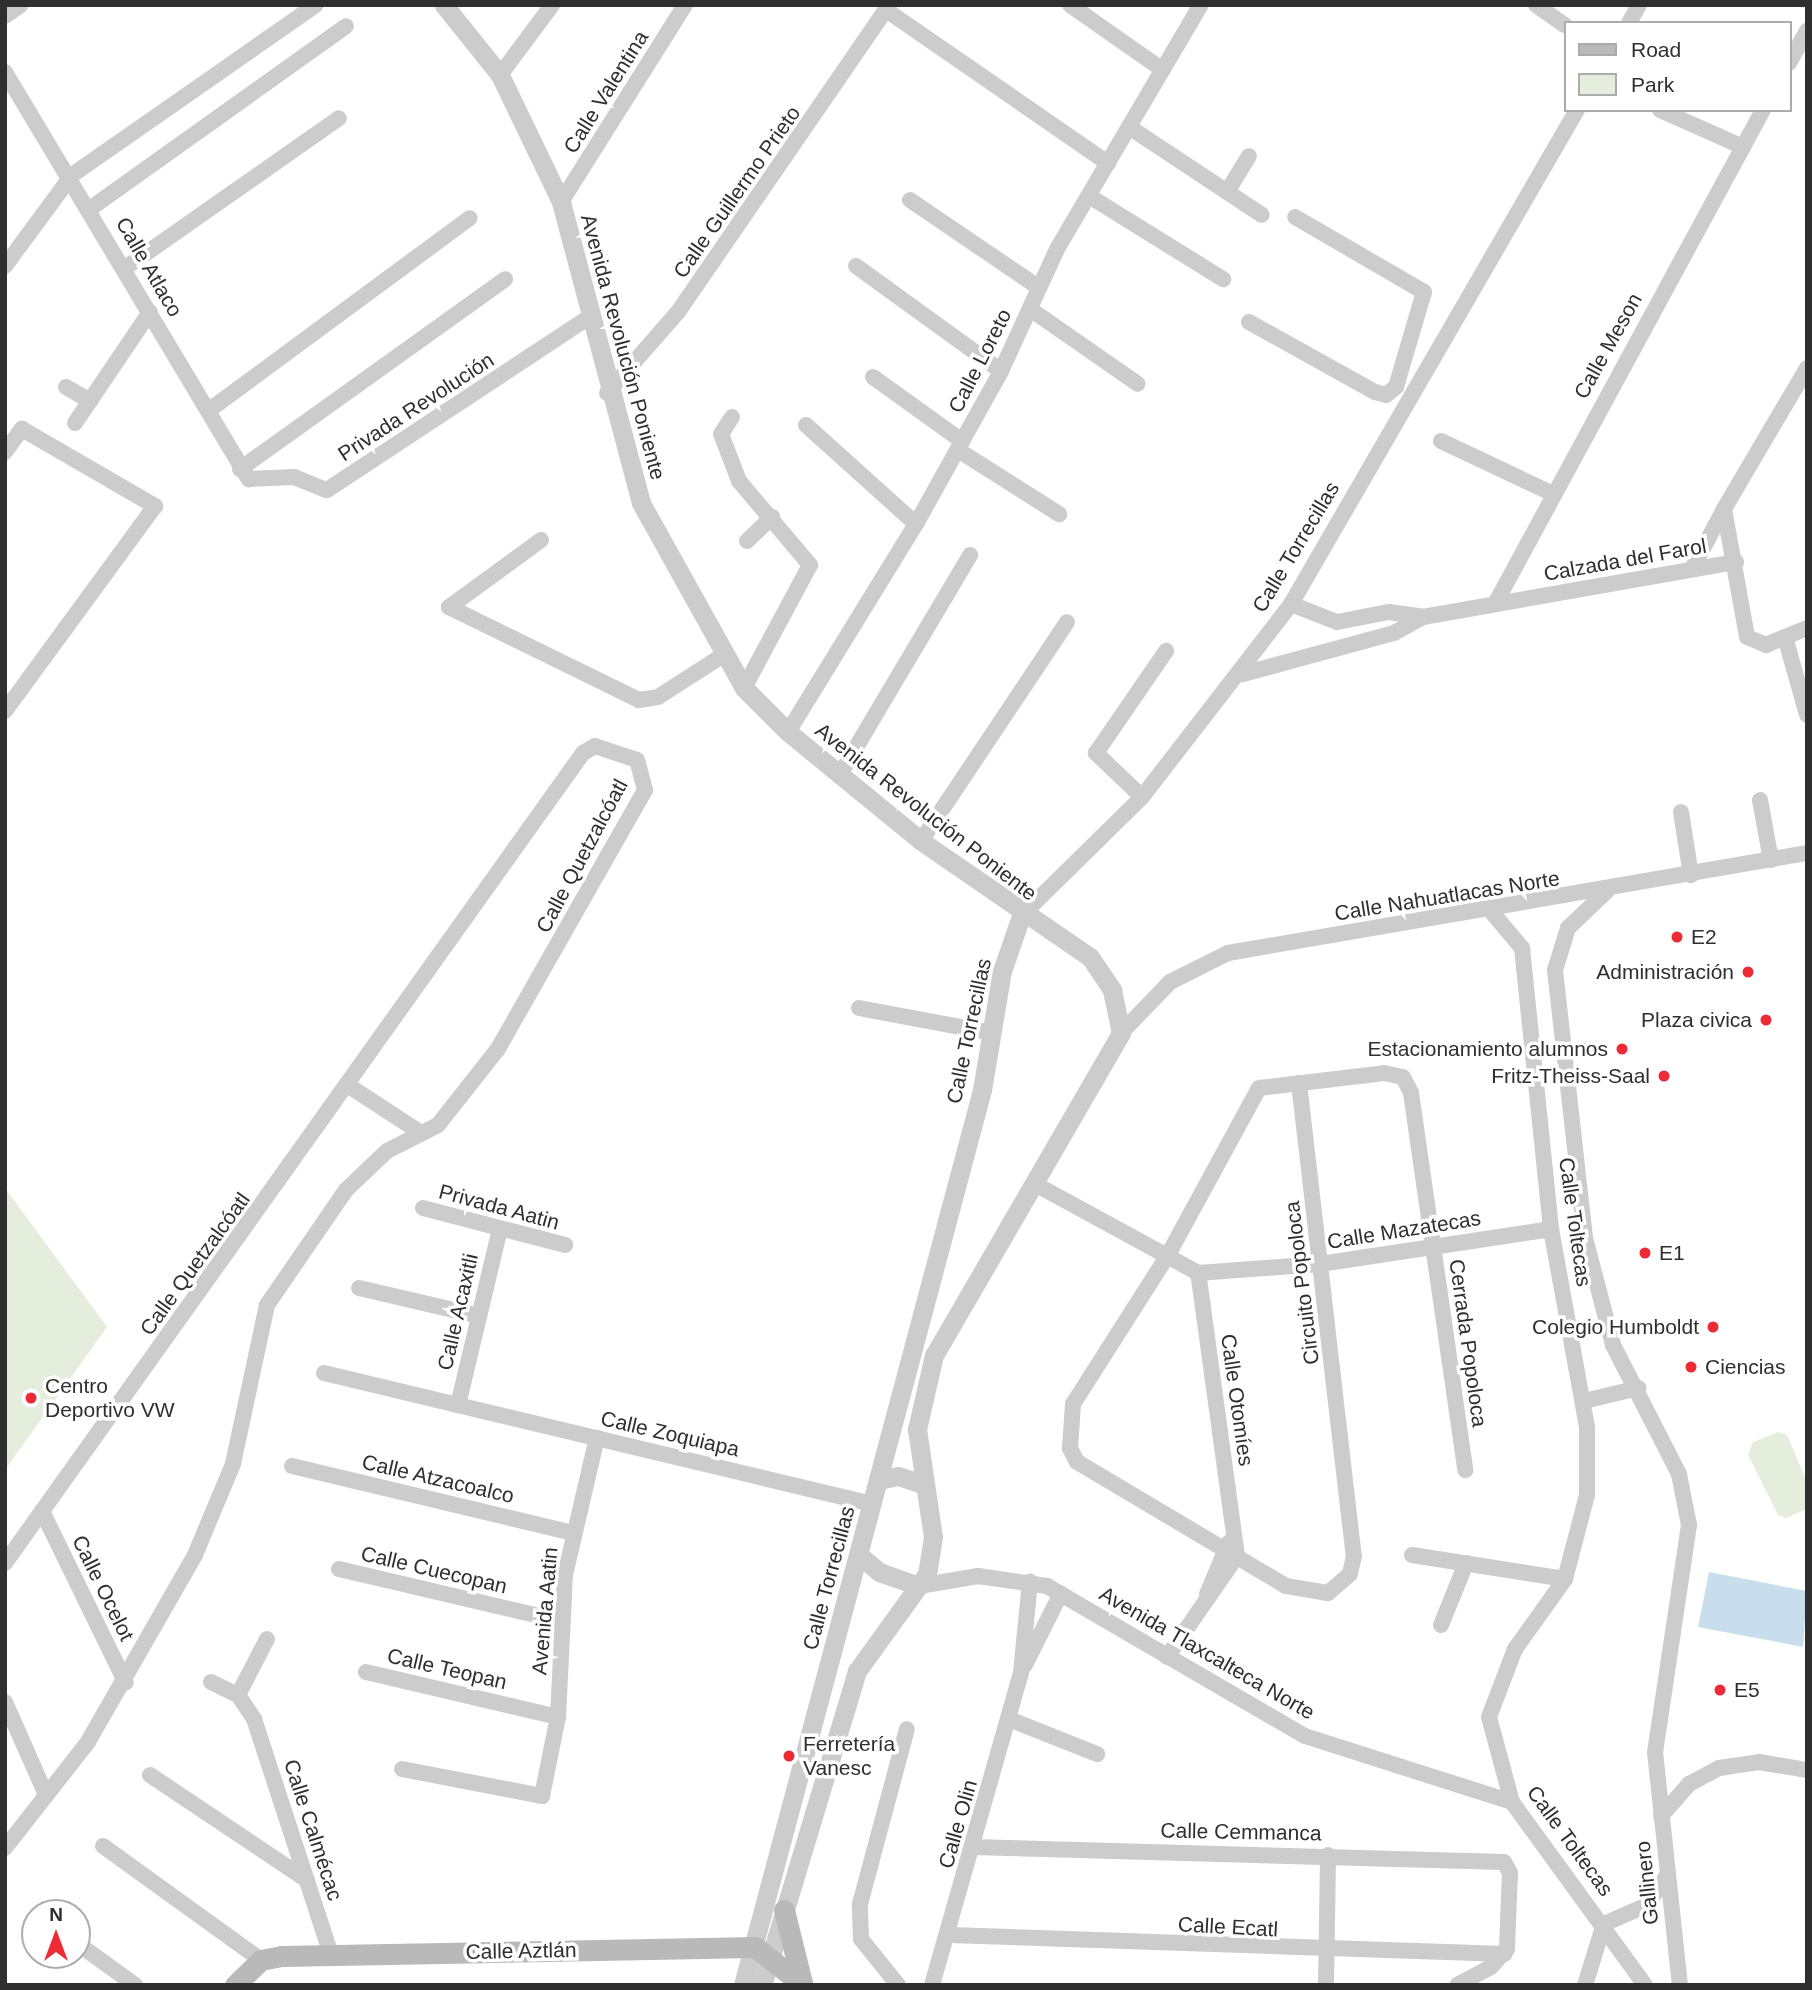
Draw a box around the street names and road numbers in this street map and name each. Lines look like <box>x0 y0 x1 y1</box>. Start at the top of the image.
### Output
street label: Calle Valentina <box>558 26 654 158</box>
street label: Calle Guillermo Prieto <box>668 101 806 283</box>
street label: Avenida Revolución Poniente <box>575 211 671 483</box>
street label: Calle Atlaco <box>110 212 188 322</box>
street label: Calle Meson <box>1569 289 1647 403</box>
street label: Calle Loreto <box>943 305 1017 417</box>
street label: Privada Revolución <box>333 347 499 467</box>
street label: Calle Torrecillas <box>1247 477 1345 617</box>
street label: Calzada del Farol <box>1542 533 1708 587</box>
street label: Avenida Revolución Poniente <box>810 718 1042 906</box>
street label: Calle Quetzalcóatl <box>531 775 633 937</box>
street label: Calle Nahuatlacas Norte <box>1333 866 1561 926</box>
street label: Calle Torrecillas <box>941 956 997 1106</box>
street label: Calle Toltecas <box>1553 1156 1597 1288</box>
street label: Privada Aatin <box>435 1179 563 1235</box>
street label: Calle Quetzalcóatl <box>135 1188 255 1340</box>
street label: Circuito Popoloca <box>1279 1200 1325 1366</box>
street label: Calle Mazatecas <box>1325 1205 1483 1255</box>
street label: Calle Acaxitli <box>432 1251 484 1373</box>
street label: Cerrada Popoloca <box>1444 1257 1492 1429</box>
street label: Calle Otomíes <box>1215 1332 1259 1468</box>
street label: Calle Zoquiapa <box>598 1406 742 1462</box>
street label: Calle Atzacoalco <box>359 1449 517 1509</box>
street label: Calle Torrecillas <box>798 1503 860 1653</box>
street label: Calle Ocelot <box>67 1531 139 1645</box>
street label: Calle Cuecopan <box>358 1541 510 1599</box>
street label: Avenida Aatin <box>527 1546 563 1676</box>
street label: Avenida Tlaxcalteca Norte <box>1095 1581 1319 1725</box>
street label: Calle Teopan <box>384 1643 510 1695</box>
street label: Calle Calmécac <box>278 1756 348 1904</box>
street label: Calle Olin <box>933 1777 983 1871</box>
street label: Calle Toltecas <box>1521 1781 1619 1901</box>
street label: Calle Cemmanca <box>1160 1818 1322 1846</box>
street label: Gallinero <box>1630 1840 1664 1926</box>
street label: Calle Ecatl <box>1177 1912 1279 1942</box>
street label: Calle Aztlán <box>465 1937 577 1965</box>

